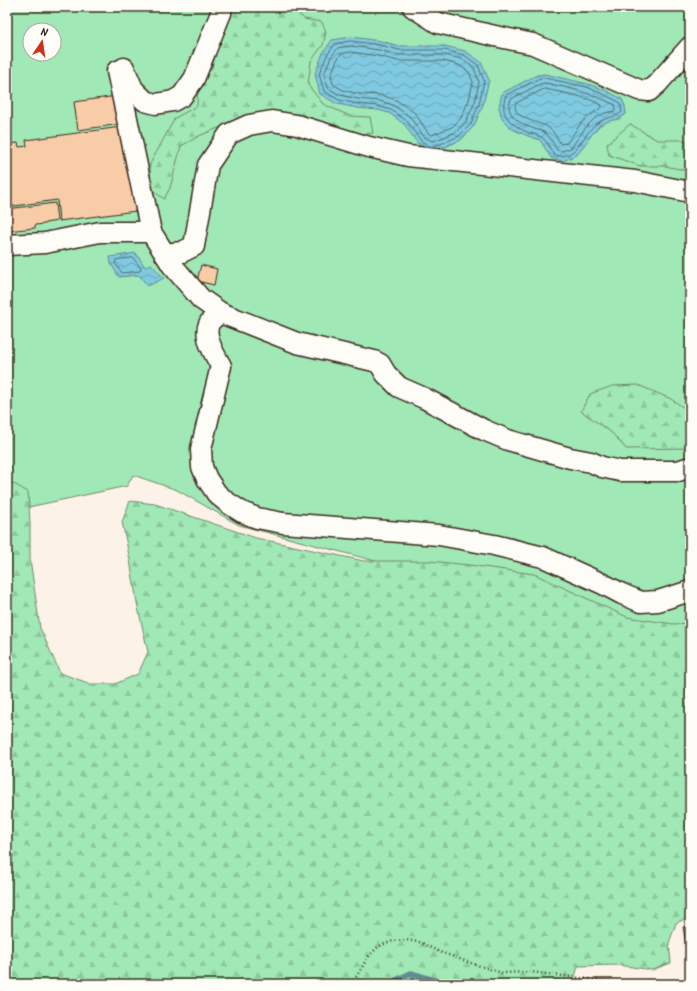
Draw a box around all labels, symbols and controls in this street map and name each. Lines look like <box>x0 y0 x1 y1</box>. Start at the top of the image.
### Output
north arrow <box>22 22 62 62</box>
text: N <box>39 24 49 43</box>

